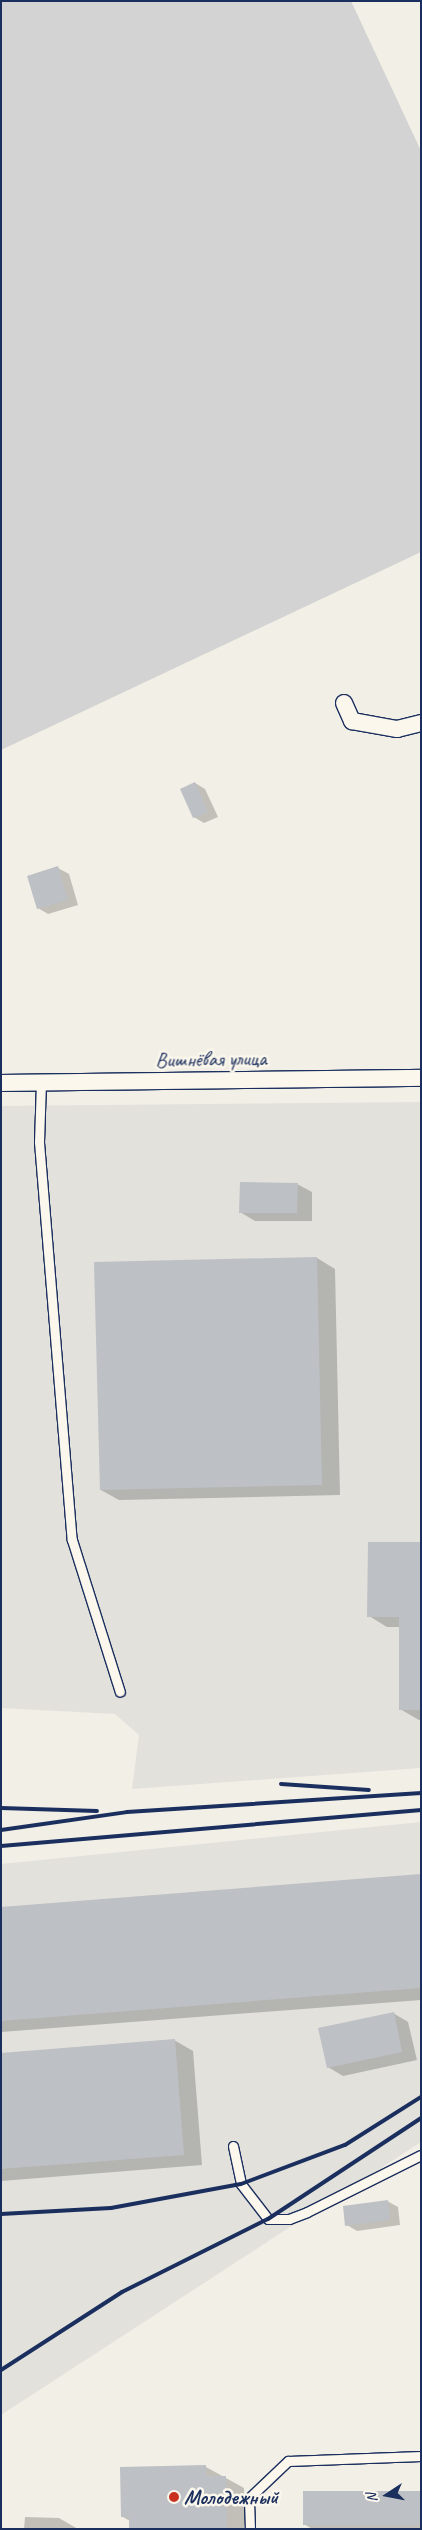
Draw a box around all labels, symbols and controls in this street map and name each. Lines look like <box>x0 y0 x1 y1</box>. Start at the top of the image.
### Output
street label: Вишнёвая улица <box>154 1045 268 1073</box>
north arrow <box>362 2470 412 2520</box>
place label: Молодежный <box>184 2484 278 2510</box>
marker: Молодежный <box>168 2491 180 2503</box>
text: N <box>363 2492 381 2504</box>

